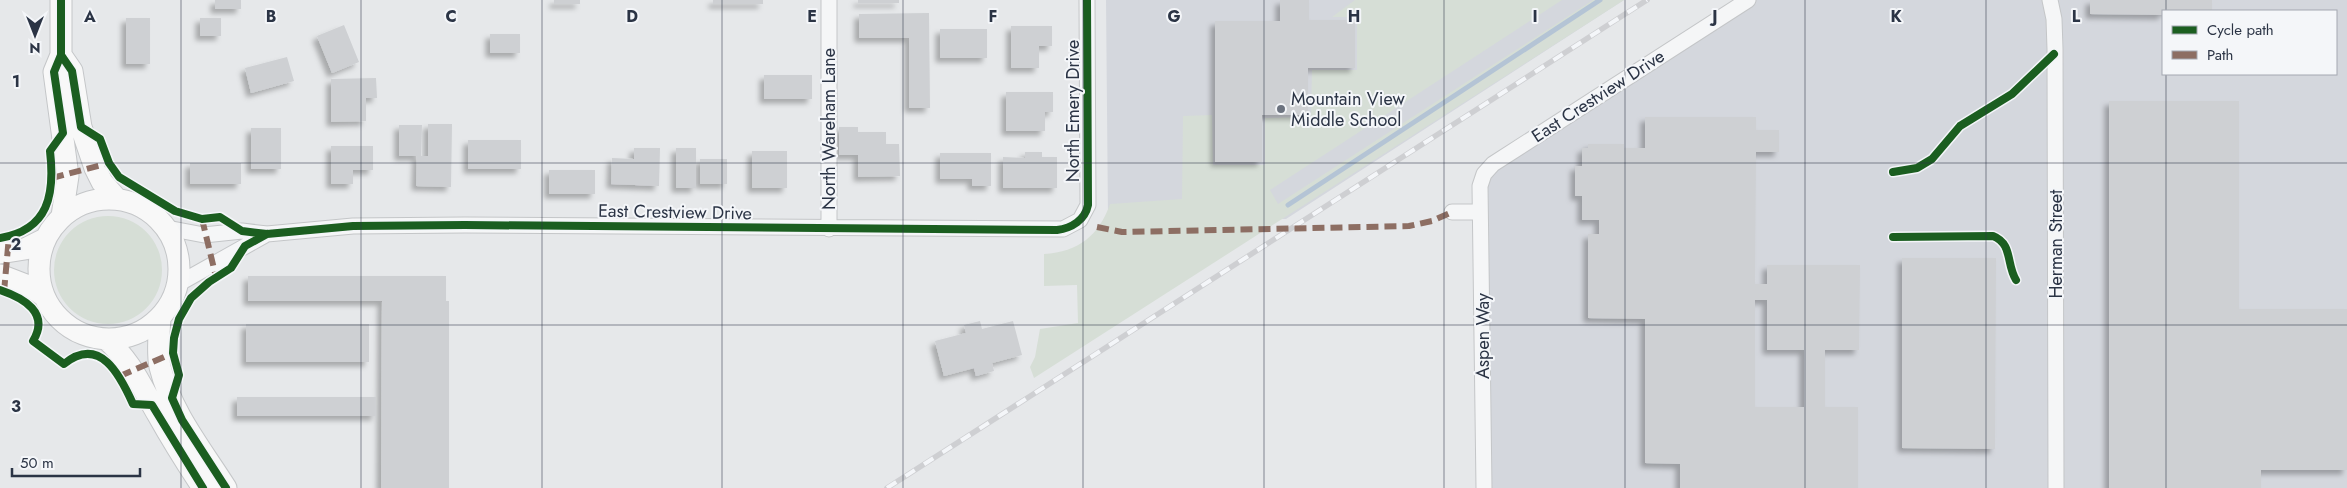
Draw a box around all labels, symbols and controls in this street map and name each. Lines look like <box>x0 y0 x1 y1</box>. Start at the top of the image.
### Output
text: A <box>83 5 96 28</box>
text: B <box>266 5 276 28</box>
text: C <box>445 5 457 28</box>
text: D <box>626 5 638 28</box>
text: E <box>807 5 817 28</box>
text: F <box>989 5 997 28</box>
text: G <box>1167 5 1181 28</box>
text: H <box>1348 5 1360 28</box>
text: I <box>1532 5 1538 28</box>
text: J <box>1709 5 1718 28</box>
text: K <box>1890 5 1902 28</box>
text: L <box>2072 5 2081 28</box>
north arrow <box>10 10 60 60</box>
legend <box>2162 10 2337 75</box>
text: Cycle path <box>2207 19 2274 41</box>
text: N <box>29 38 41 58</box>
street label: North Emery Drive <box>1060 40 1086 182</box>
street label: East Crestview Drive <box>1526 43 1670 149</box>
text: Path <box>2207 44 2233 66</box>
street label: North Wareham Lane <box>816 48 842 210</box>
text: 1 <box>12 70 20 93</box>
place label: Mountain View Middle School <box>1291 86 1405 133</box>
marker: Mountain View Middle School <box>1275 103 1287 115</box>
street label: Herman Street <box>2043 189 2069 298</box>
street label: East Crestview Drive <box>598 198 752 226</box>
text: 2 <box>11 233 21 256</box>
street label: Aspen Way <box>1470 293 1496 379</box>
text: 3 <box>11 395 21 418</box>
scale bar <box>12 446 140 478</box>
text: 50 m <box>20 452 54 474</box>

